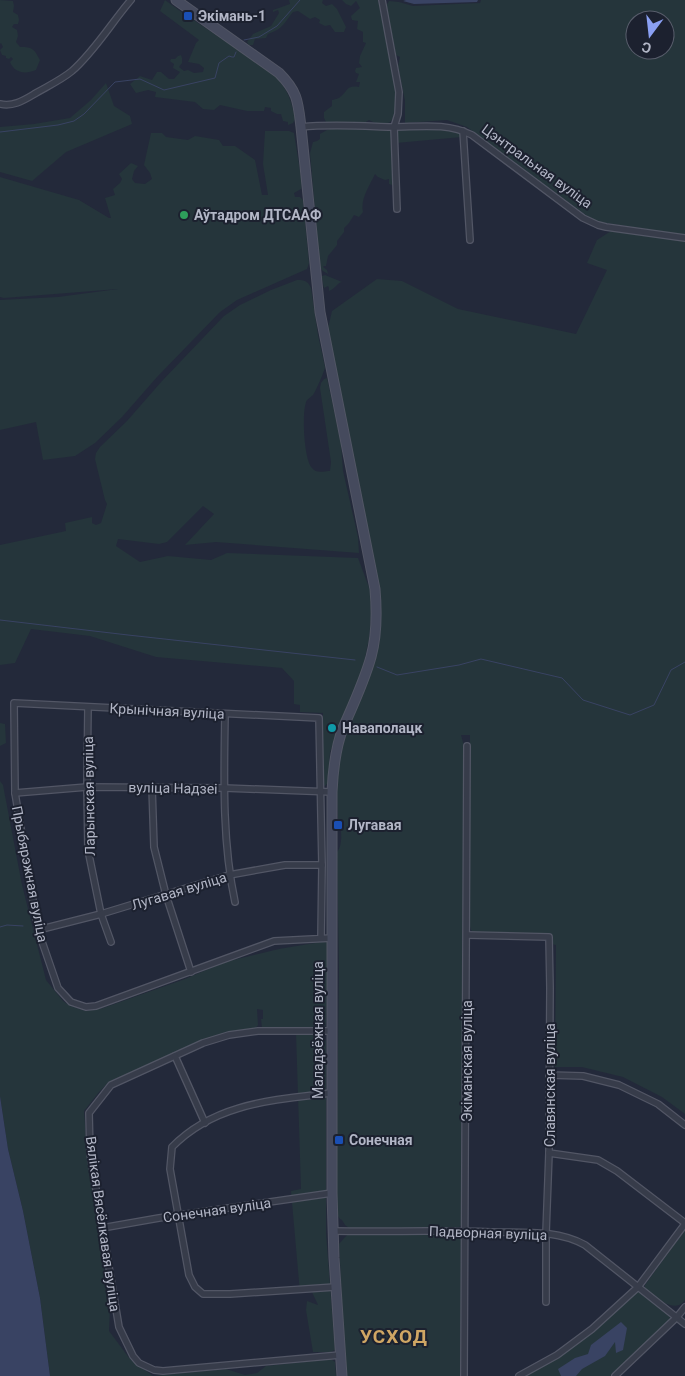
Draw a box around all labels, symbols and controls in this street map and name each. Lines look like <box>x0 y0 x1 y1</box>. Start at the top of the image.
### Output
place label: Экімань-1 <box>198 8 266 24</box>
marker: Экімань-1 <box>182 10 194 22</box>
north arrow <box>625 10 675 60</box>
text: С <box>640 39 653 56</box>
street label: Цэнтральная вуліца <box>479 121 595 211</box>
place label: Аўтадром ДТСААФ <box>194 207 321 223</box>
marker: Аўтадром ДТСААФ <box>178 209 190 221</box>
street label: Крынічная вуліца <box>109 700 225 722</box>
place label: Наваполацк <box>342 720 422 736</box>
marker: Наваполацк <box>326 722 338 734</box>
street label: Ларынская вуліца <box>80 736 98 856</box>
street label: вуліца Надзеі <box>128 779 218 797</box>
street label: Прыбярэжная вуліца <box>9 804 51 944</box>
place label: Лугавая <box>348 817 402 833</box>
marker: Лугавая <box>332 819 344 831</box>
street label: Лугавая вуліца <box>130 869 228 913</box>
street label: Маладзёжная вуліца <box>310 961 326 1099</box>
street label: Экіманская вуліца <box>459 1000 475 1122</box>
street label: Славянская вуліца <box>542 1023 558 1147</box>
place label: Сонечная <box>349 1132 413 1148</box>
marker: Сонечная <box>333 1134 345 1146</box>
street label: Вялікая Вясёлкавая вуліца <box>83 1135 123 1313</box>
street label: Сонечная вуліца <box>162 1195 272 1225</box>
street label: Падворная вуліца <box>429 1223 547 1243</box>
district label: УСХОД <box>360 1325 428 1348</box>

